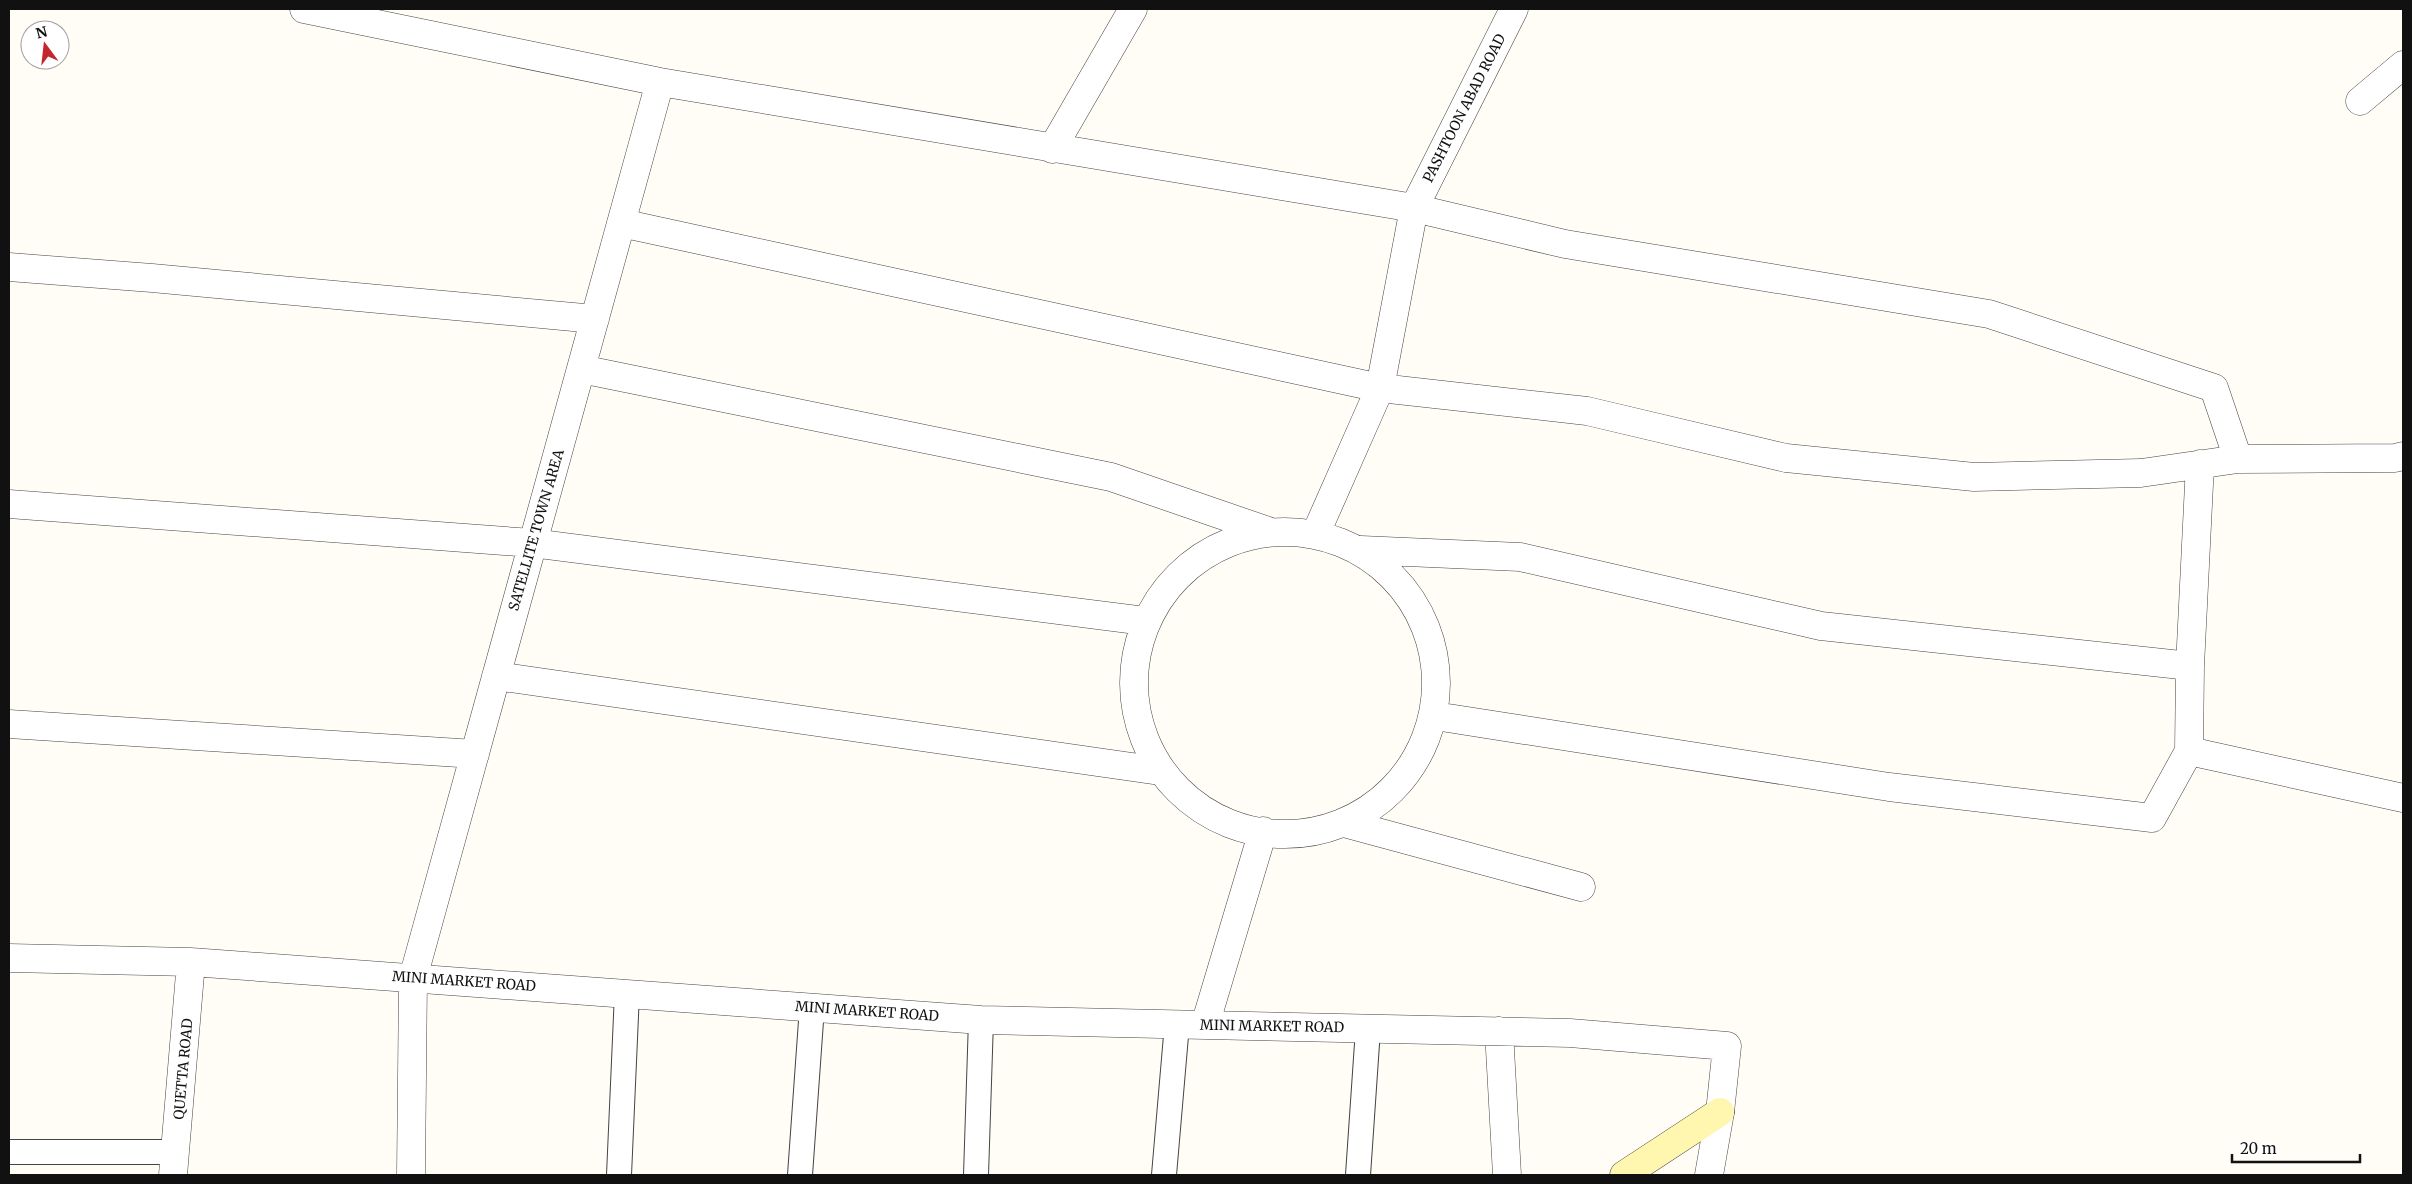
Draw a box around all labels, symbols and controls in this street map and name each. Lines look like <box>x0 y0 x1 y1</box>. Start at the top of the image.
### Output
north arrow <box>20 20 70 70</box>
text: N <box>34 22 49 43</box>
street label: PASHTOON ABAD ROAD <box>1419 30 1510 185</box>
street label: SATELLITE TOWN AREA <box>504 447 568 613</box>
street label: MINI MARKET ROAD <box>391 967 537 995</box>
street label: MINI MARKET ROAD <box>794 997 940 1025</box>
street label: MINI MARKET ROAD <box>1200 1016 1345 1036</box>
street label: QUETTA ROAD <box>170 1017 196 1120</box>
scale bar <box>2232 1132 2360 1164</box>
text: 20 m <box>2240 1139 2277 1158</box>

